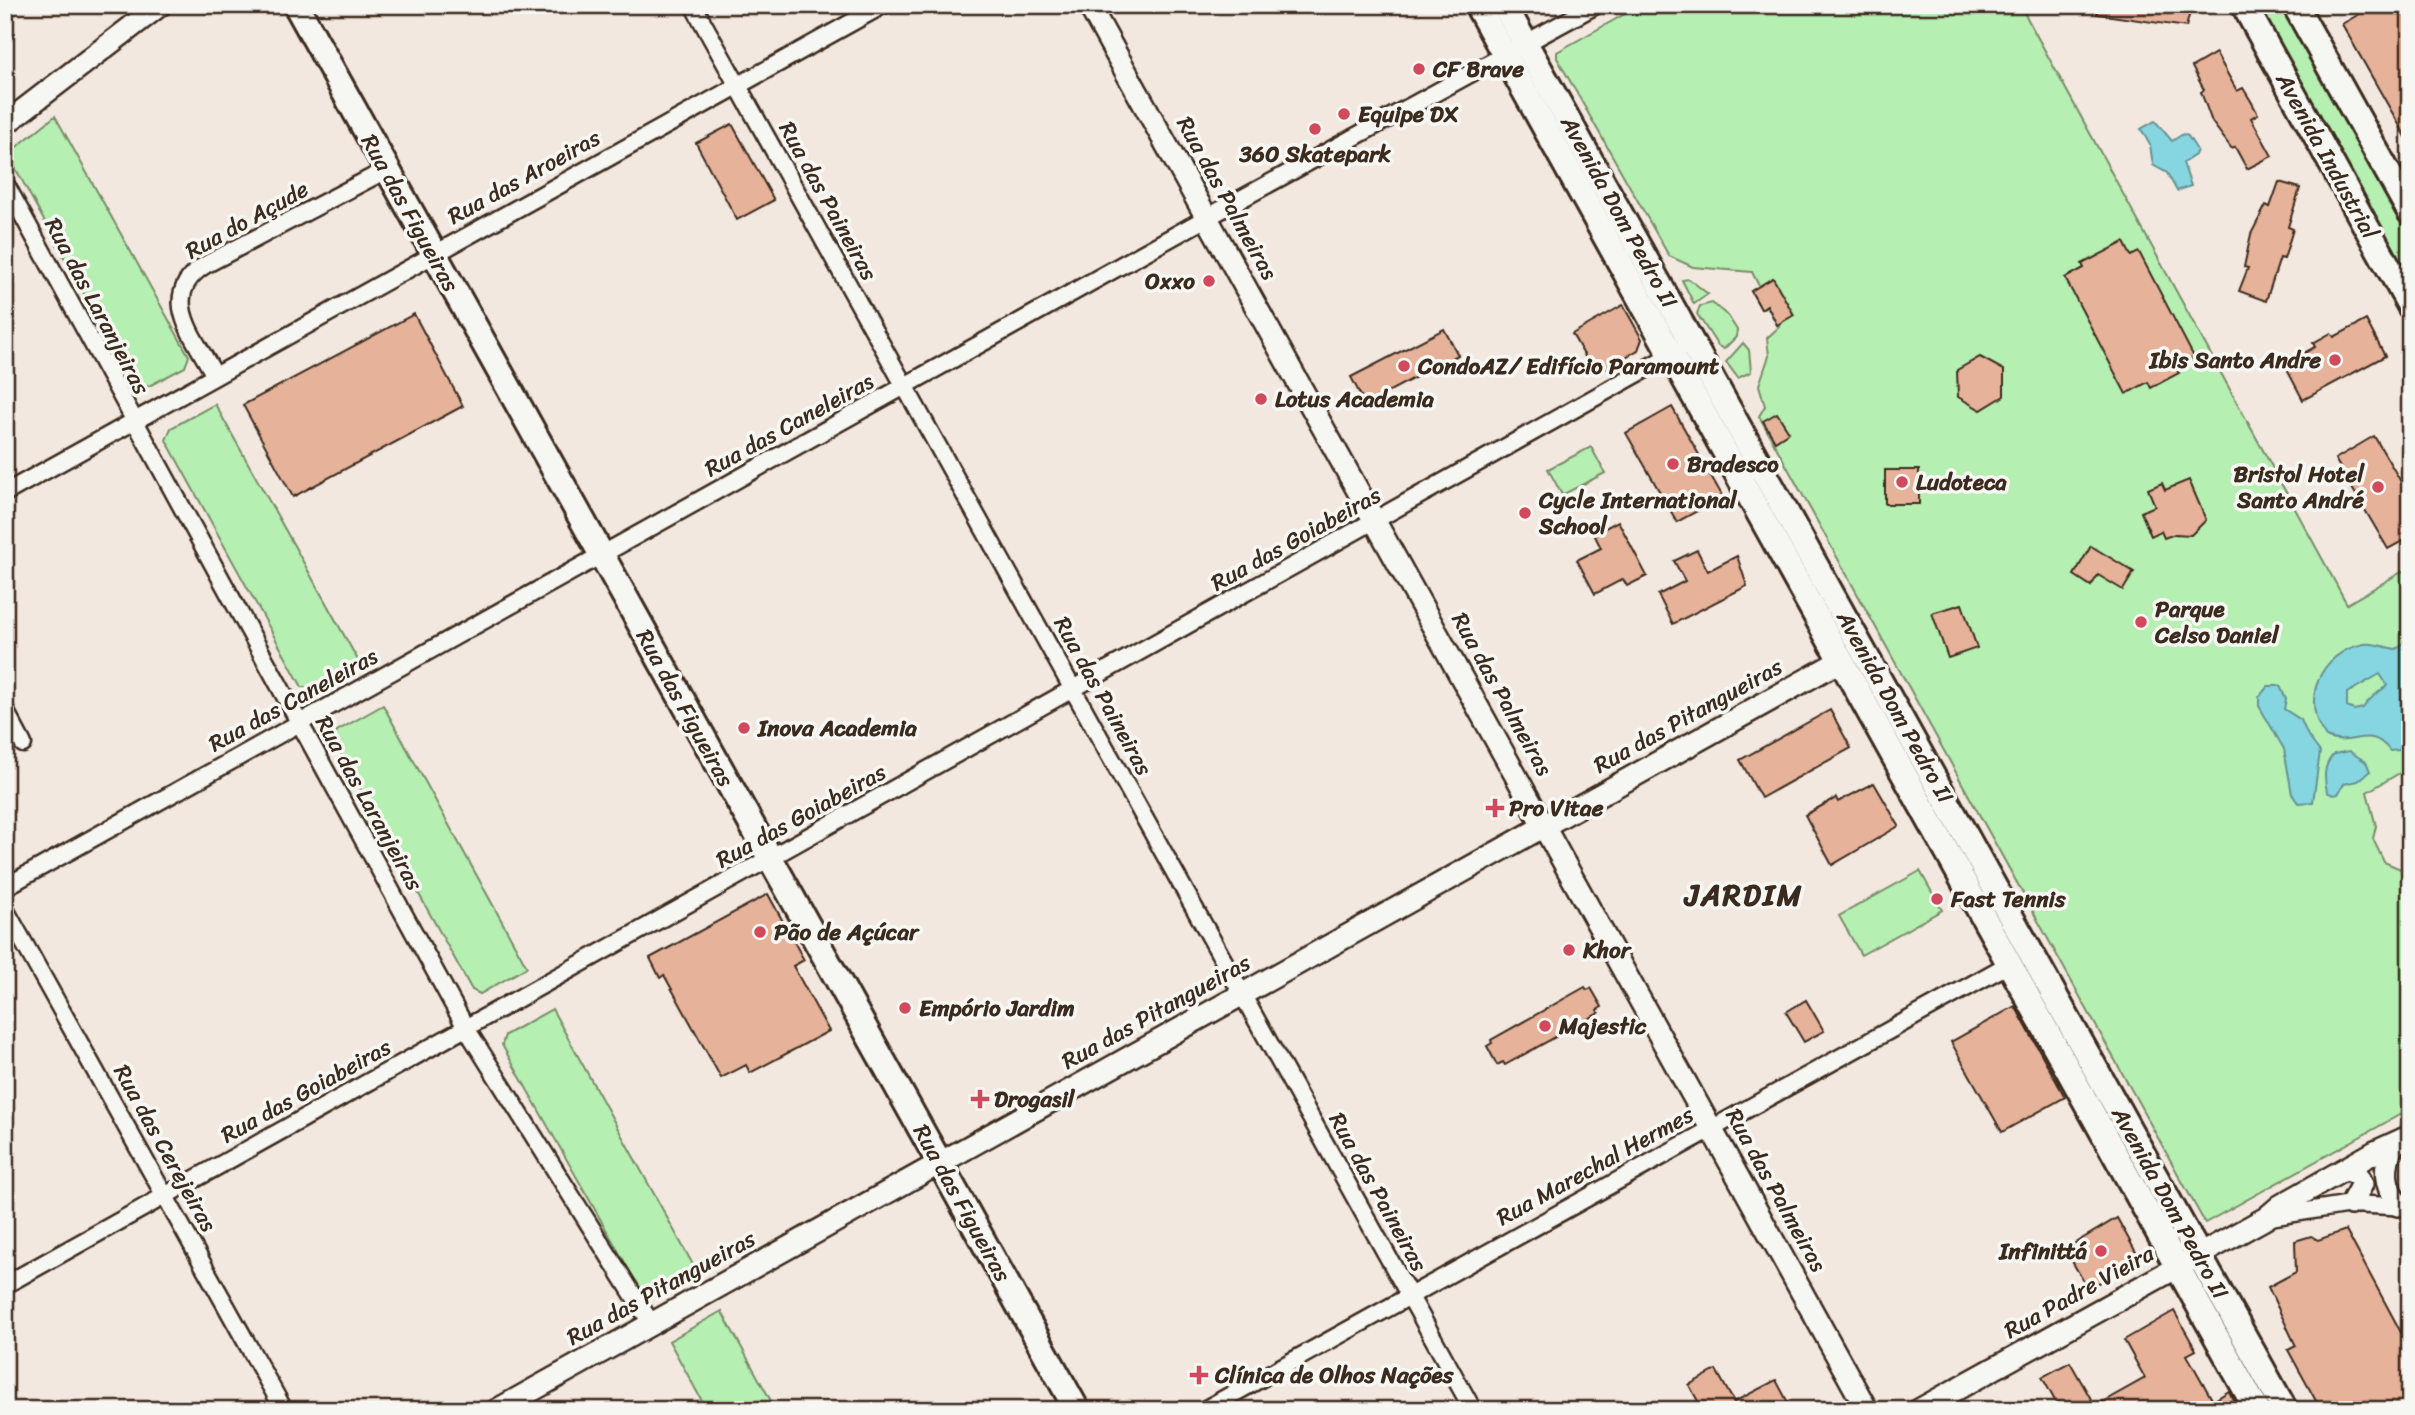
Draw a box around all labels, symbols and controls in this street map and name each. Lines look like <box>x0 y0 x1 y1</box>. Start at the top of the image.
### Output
place label: CF Brave <box>1432 49 1524 90</box>
marker: CF Brave <box>1411 61 1427 77</box>
street label: Avenida Industrial <box>2264 64 2390 247</box>
place label: Equipe DX <box>1358 94 1459 135</box>
marker: Equipe DX <box>1336 106 1352 122</box>
street label: Avenida Dom Pedro II <box>1548 107 1689 316</box>
street label: Rua das Palmeiras <box>1165 108 1289 288</box>
street label: Rua das Paineiras <box>767 113 889 289</box>
street label: Rua das Aroeiras <box>440 118 609 236</box>
marker: 360 Skatepark <box>1307 121 1323 137</box>
street label: Rua das Figueiras <box>349 126 471 300</box>
place label: 360 Skatepark <box>1238 134 1392 175</box>
street label: Rua do Açude <box>178 169 317 271</box>
street label: Rua das Laranjeiras <box>33 210 161 403</box>
place label: Oxxo <box>1145 261 1195 302</box>
marker: Oxxo <box>1201 273 1217 289</box>
place label: Ibis Santo Andre <box>2149 340 2321 381</box>
place label: CondoAZ/ Edifício Paramount <box>1417 346 1719 387</box>
marker: Ibis Santo Andre <box>2327 352 2343 368</box>
marker: CondoAZ/ Edifício Paramount <box>1396 358 1412 374</box>
street label: Rua das Caneleiras <box>697 361 882 489</box>
place label: Lotus Academia <box>1275 379 1434 420</box>
marker: Lotus Academia <box>1253 391 1269 407</box>
place label: Bradesco <box>1687 444 1779 485</box>
place label: Bristol Hotel Santo André <box>2234 454 2365 521</box>
marker: Bradesco <box>1665 456 1681 472</box>
place label: Ludoteca <box>1916 462 2007 503</box>
marker: Ludoteca <box>1894 474 1910 490</box>
street label: Rua das Goiabeiras <box>1203 475 1389 603</box>
marker: Bristol Hotel Santo André <box>2370 479 2386 495</box>
place label: Cycle International School <box>1538 480 1738 547</box>
marker: Cycle International School <box>1517 505 1533 521</box>
place label: Parque Celso Daniel <box>2154 589 2280 656</box>
street label: Avenida Dom Pedro II <box>1824 602 1965 811</box>
street label: Rua das Palmeiras <box>1440 604 1564 784</box>
street label: Rua das Paineiras <box>1042 608 1164 784</box>
marker: Parque Celso Daniel <box>2133 614 2149 630</box>
street label: Rua das Figueiras <box>624 621 746 795</box>
street label: Rua das Caneleiras <box>201 636 386 764</box>
street label: Rua das Pitangueiras <box>1586 647 1791 785</box>
street label: Rua das Laranjeiras <box>304 707 435 899</box>
place label: Inova Academia <box>757 708 917 749</box>
marker: Inova Academia <box>736 720 752 736</box>
street label: Rua das Goiabeiras <box>708 752 894 880</box>
place label: Pro Vitae <box>1509 788 1604 829</box>
marker: Pro Vitae <box>1487 800 1503 816</box>
district label: JARDIM <box>1683 868 1803 922</box>
place label: Fast Tennis <box>1950 879 2066 920</box>
marker: Fast Tennis <box>1929 891 1945 907</box>
place label: Pão de Açúcar <box>774 912 920 953</box>
marker: Pão de Açúcar <box>752 924 768 940</box>
place label: Khor <box>1582 930 1633 971</box>
marker: Khor <box>1561 942 1577 958</box>
street label: Rua das Pitangueiras <box>1054 943 1259 1081</box>
place label: Empório Jardim <box>919 988 1075 1029</box>
marker: Empório Jardim <box>897 1000 913 1016</box>
place label: Majestic <box>1558 1006 1647 1047</box>
marker: Majestic <box>1537 1018 1553 1034</box>
street label: Rua das Goiabeiras <box>213 1027 399 1155</box>
street label: Rua das Cerejeiras <box>102 1056 228 1240</box>
place label: Drogasil <box>994 1079 1076 1120</box>
marker: Drogasil <box>972 1091 988 1107</box>
street label: Rua Marechal Hermes <box>1489 1094 1702 1237</box>
street label: Avenida Dom Pedro II <box>2099 1098 2240 1307</box>
street label: Rua das Palmeiras <box>1714 1100 1838 1280</box>
street label: Rua das Paineiras <box>1317 1104 1439 1280</box>
street label: Rua das Figueiras <box>901 1116 1023 1290</box>
street label: Rua das Pitangueiras <box>559 1219 764 1357</box>
place label: Infinittá <box>1998 1231 2087 1272</box>
street label: Rua Padre Vieira <box>1996 1233 2162 1350</box>
marker: Infinittá <box>2093 1243 2109 1259</box>
place label: Clínica de Olhos Nações <box>1214 1355 1455 1396</box>
marker: Clínica de Olhos Nações <box>1189 1365 1209 1385</box>

